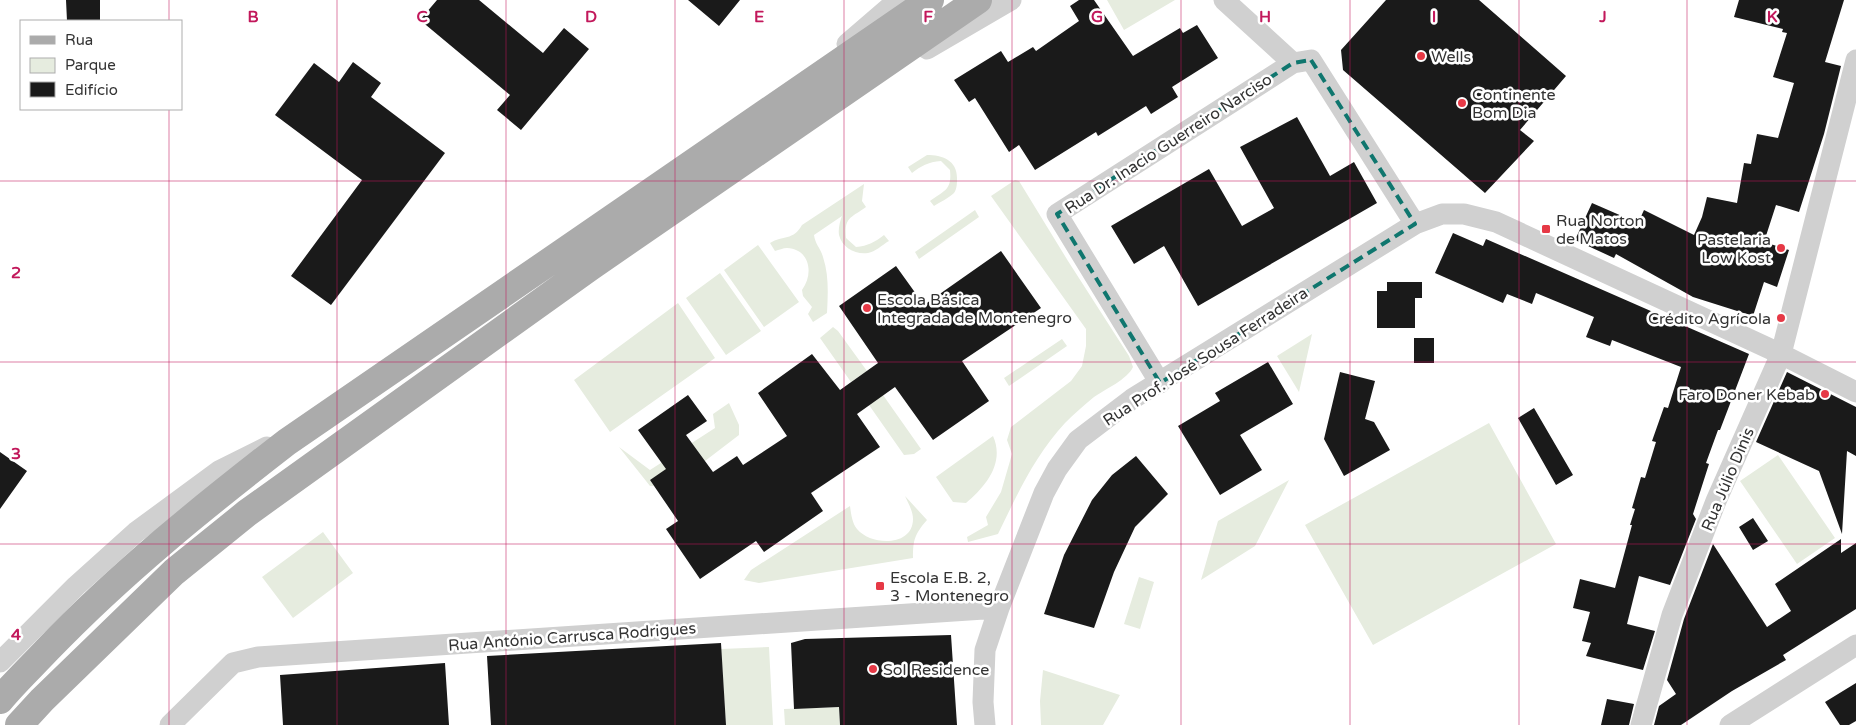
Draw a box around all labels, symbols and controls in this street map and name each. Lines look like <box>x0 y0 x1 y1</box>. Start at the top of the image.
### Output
text: B <box>247 7 259 27</box>
text: C <box>416 7 428 27</box>
text: D <box>585 7 597 27</box>
text: E <box>754 7 764 27</box>
text: F <box>923 7 933 27</box>
text: G <box>1091 7 1103 27</box>
text: H <box>1259 7 1271 27</box>
text: I <box>1432 7 1436 27</box>
text: J <box>1598 7 1607 27</box>
text: K <box>1767 7 1778 27</box>
legend <box>20 20 182 110</box>
text: Rua <box>65 31 93 49</box>
place label: Wells <box>1431 47 1471 67</box>
marker: Wells <box>1415 50 1427 62</box>
text: Parque <box>65 56 116 74</box>
street label: Rua Dr. Inacio Guerreiro Narciso <box>1061 69 1276 218</box>
text: Edifício <box>65 81 118 99</box>
place label: Continente Bom Dia <box>1472 85 1556 123</box>
marker: Continente Bom Dia <box>1456 97 1468 109</box>
place label: Rua Norton de Matos <box>1556 211 1644 249</box>
marker: Rua Norton de Matos <box>1540 223 1552 235</box>
place label: Pastelaria Low Kost <box>1697 230 1771 268</box>
marker: Pastelaria Low Kost <box>1775 242 1787 254</box>
text: 2 <box>11 263 21 283</box>
street label: Rua Prof. José Sousa Ferradeira <box>1099 283 1312 431</box>
place label: Escola Básica Integrada de Montenegro <box>877 290 1072 328</box>
marker: Escola Básica Integrada de Montenegro <box>861 302 873 314</box>
place label: Crédito Agrícola <box>1648 309 1771 329</box>
marker: Crédito Agrícola <box>1775 312 1787 324</box>
place label: Faro Doner Kebab <box>1678 385 1815 405</box>
marker: Faro Doner Kebab <box>1819 388 1831 400</box>
street label: Rua Júlio Dinis <box>1697 425 1759 534</box>
text: 3 <box>11 444 21 464</box>
place label: Escola E.B. 2, 3 - Montenegro <box>890 568 1009 606</box>
marker: Escola E.B. 2, 3 - Montenegro <box>874 580 886 592</box>
street label: Rua António Carrusca Rodrigues <box>447 618 697 656</box>
text: 4 <box>11 625 21 645</box>
place label: Sol Residence <box>883 660 989 680</box>
marker: Sol Residence <box>867 663 879 675</box>

